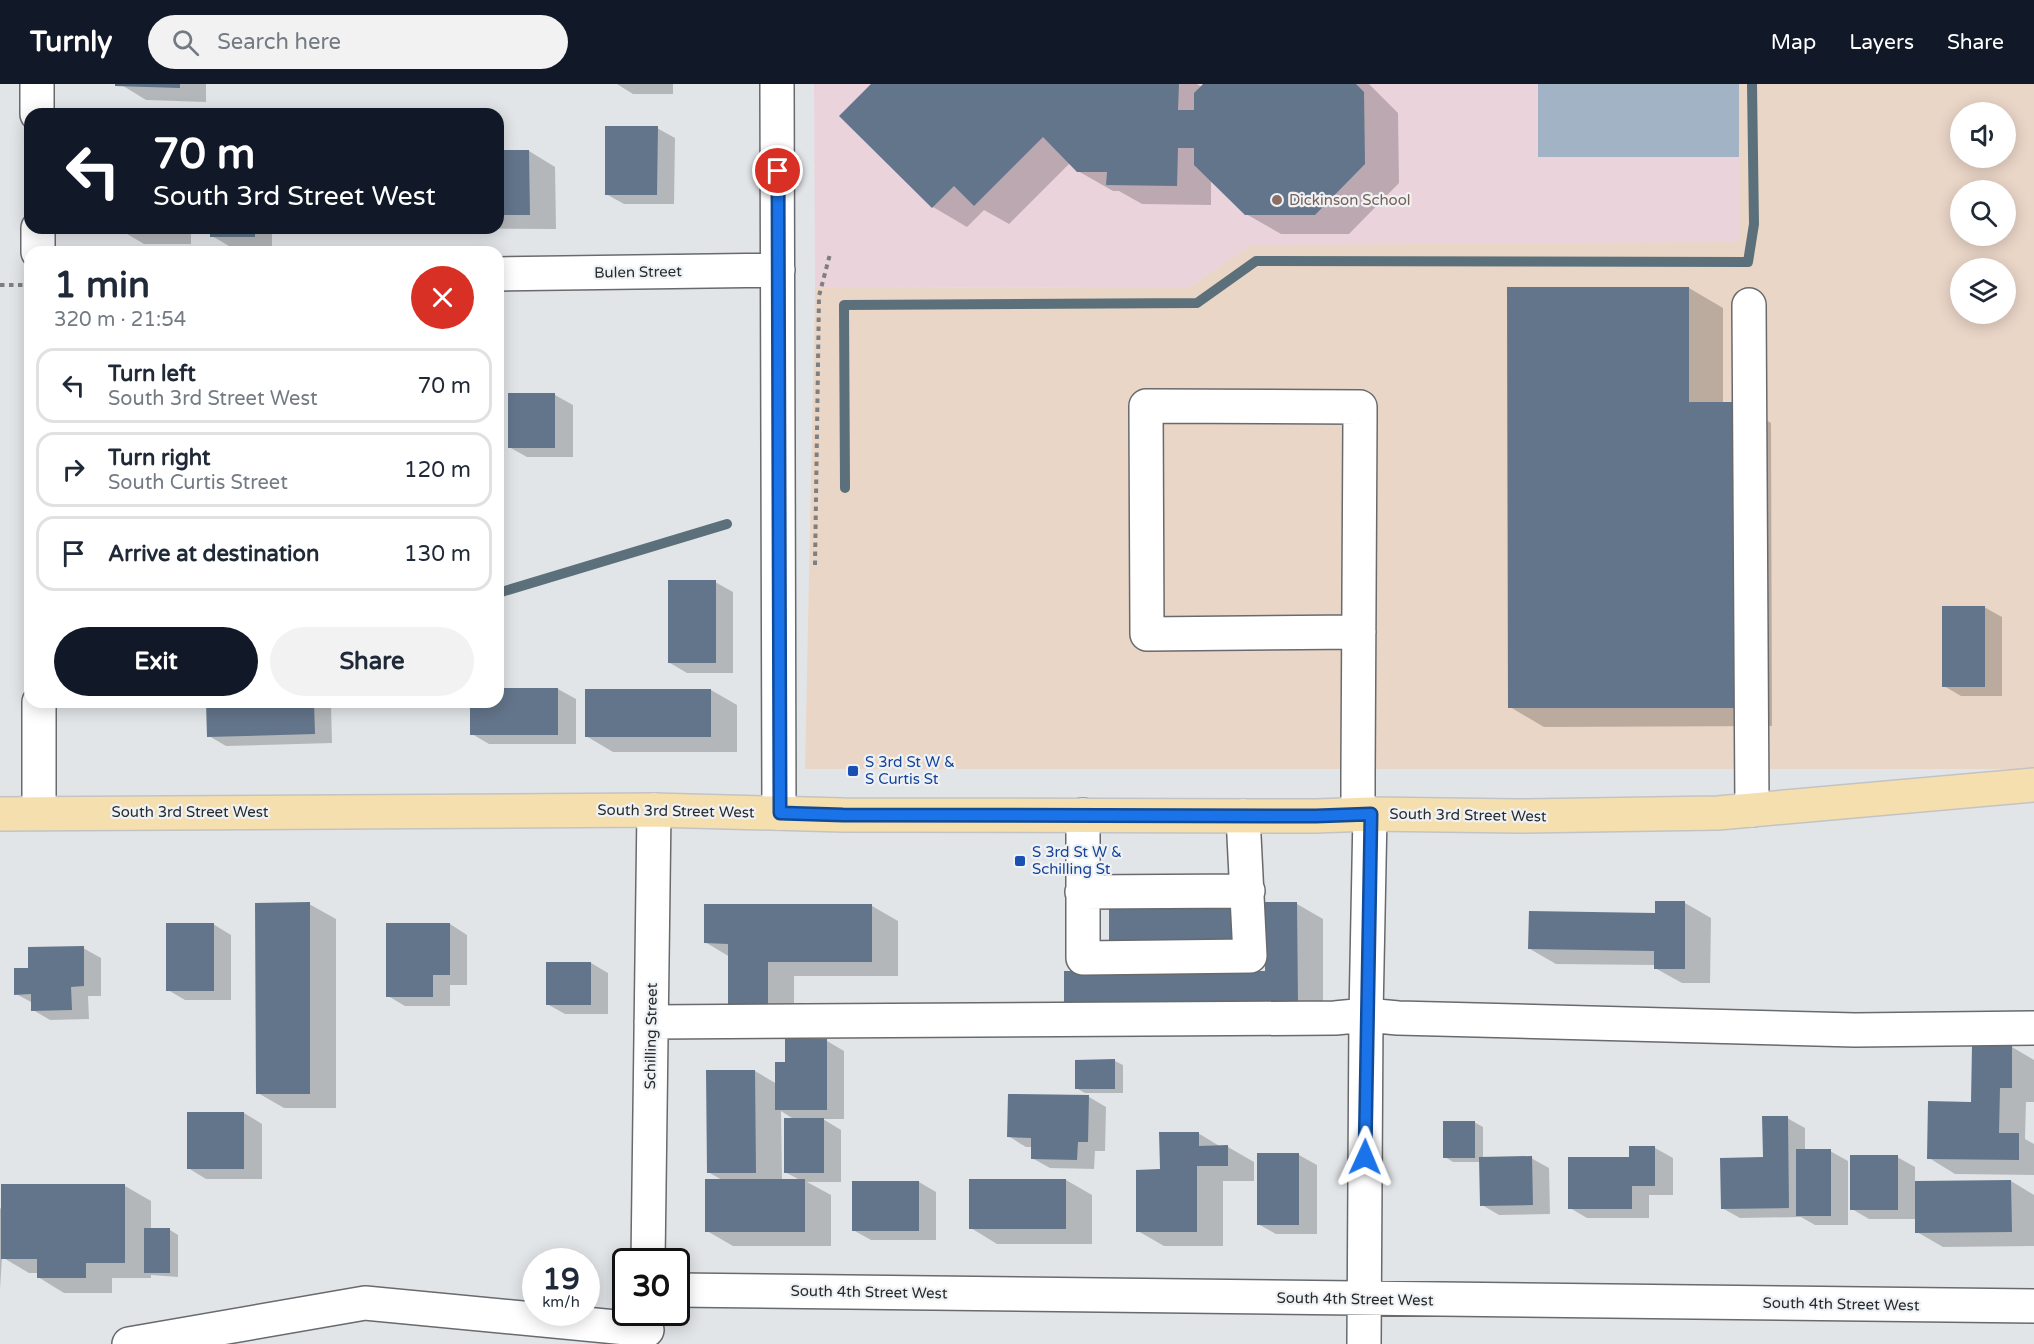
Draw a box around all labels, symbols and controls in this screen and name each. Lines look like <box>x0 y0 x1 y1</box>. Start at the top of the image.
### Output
search box <box>148 15 568 69</box>
text: Turnly <box>30 25 112 59</box>
icon: search <box>169 26 202 59</box>
text: Search here <box>217 29 341 55</box>
text: Map <box>1771 30 1816 55</box>
text: Layers <box>1849 30 1914 55</box>
text: Share <box>1947 30 2004 55</box>
map controls <box>1950 102 2016 324</box>
button: sound <box>1950 102 2016 168</box>
text: 70 m <box>153 129 255 180</box>
icon: left <box>54 132 132 210</box>
pin <box>752 145 803 196</box>
icon: arrive <box>761 154 794 187</box>
text: South 3rd Street West <box>153 180 436 213</box>
button: search <box>1950 180 2016 246</box>
place label: Dickinson School <box>1289 191 1411 209</box>
marker: Dickinson School <box>1270 193 1284 207</box>
button: layers <box>1950 258 2016 324</box>
street label: Bulen Street <box>594 262 682 282</box>
text: 1 min <box>54 264 150 307</box>
button: close <box>411 266 474 329</box>
text: 320 m · 21:54 <box>54 308 186 332</box>
text: Turn left <box>108 361 196 387</box>
icon: left <box>57 369 90 402</box>
text: 70 m <box>417 373 471 399</box>
text: South 3rd Street West <box>108 387 318 411</box>
text: Turn right <box>108 445 210 471</box>
icon: right <box>57 453 90 486</box>
text: 120 m <box>404 457 471 483</box>
text: South Curtis Street <box>108 471 288 495</box>
icon: arrive <box>57 537 90 570</box>
text: Arrive at destination <box>108 541 319 567</box>
text: 130 m <box>404 541 471 567</box>
button: Exit <box>54 627 258 696</box>
button: Share <box>270 627 474 696</box>
place label: S 3rd St W & S Curtis St <box>865 753 955 788</box>
marker: S 3rd St W & S Curtis St <box>846 764 860 778</box>
street label: South 3rd Street West <box>597 801 755 821</box>
street label: South 3rd Street West <box>111 803 269 821</box>
street label: South 3rd Street West <box>1389 805 1547 825</box>
place label: S 3rd St W & Schilling St <box>1032 843 1122 878</box>
marker: S 3rd St W & Schilling St <box>1013 854 1027 868</box>
street label: Schilling Street <box>641 982 661 1089</box>
position arrow <box>1333 1125 1397 1189</box>
speed limit sign: 30 <box>612 1248 690 1326</box>
text: 19 <box>542 1261 580 1298</box>
street label: South 4th Street West <box>790 1282 948 1302</box>
street label: South 4th Street West <box>1276 1289 1434 1309</box>
text: km/h <box>542 1293 580 1311</box>
street label: South 4th Street West <box>1762 1294 1920 1314</box>

